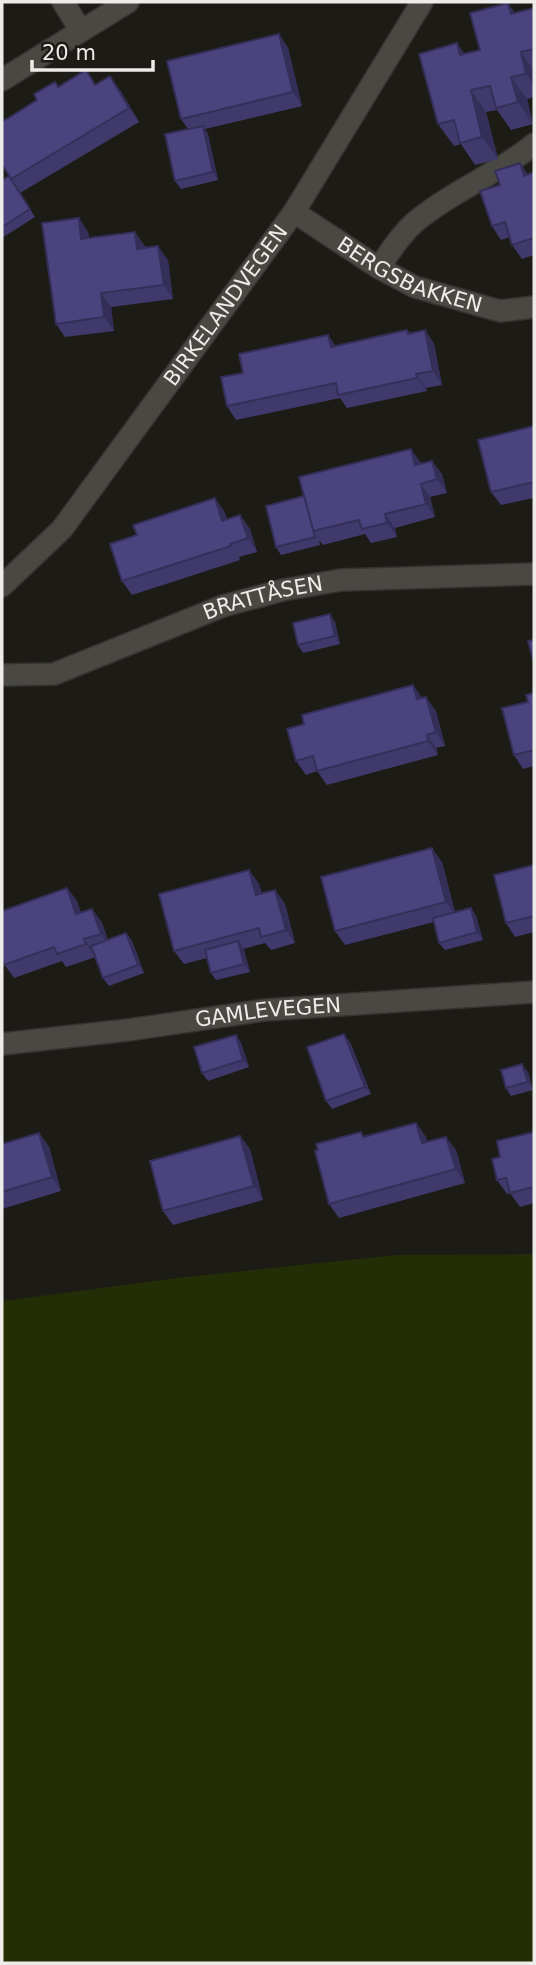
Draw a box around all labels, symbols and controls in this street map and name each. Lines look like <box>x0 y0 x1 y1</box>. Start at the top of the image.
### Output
scale bar <box>32 28 152 72</box>
text: 20 m <box>42 41 96 65</box>
street label: BIRKELANDVEGEN <box>159 220 293 390</box>
street label: BERGSBAKKEN <box>333 232 485 317</box>
street label: BRATTÅSEN <box>199 571 325 625</box>
street label: GAMLEVEGEN <box>193 993 342 1032</box>

